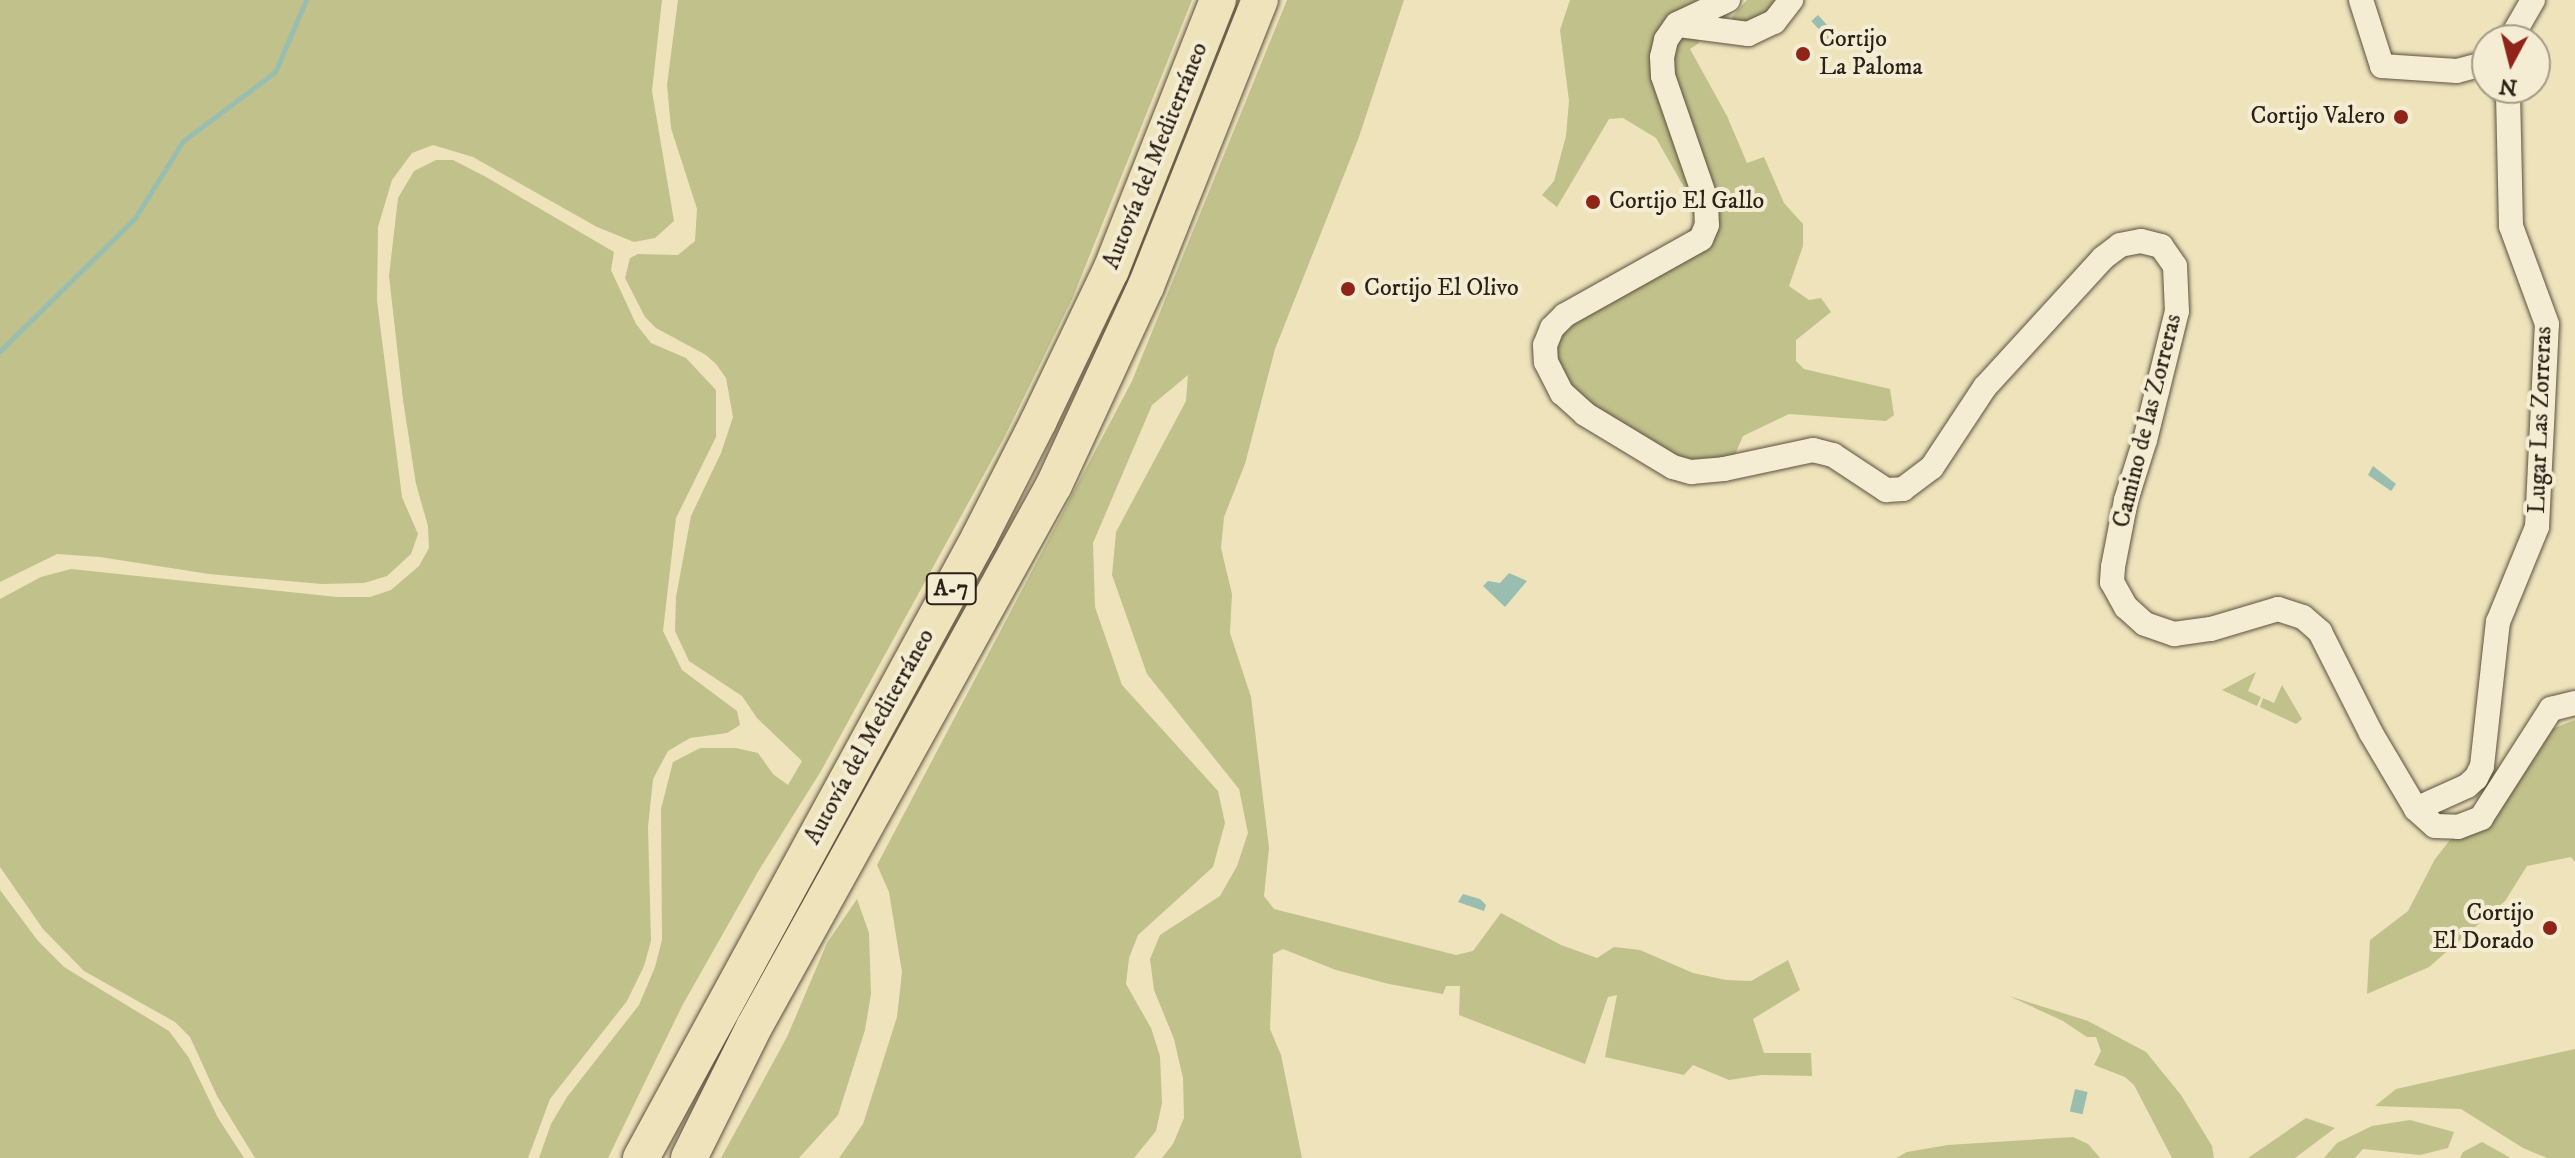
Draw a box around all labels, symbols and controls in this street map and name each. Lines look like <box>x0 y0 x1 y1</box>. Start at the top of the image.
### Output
north arrow <box>2471 24 2551 104</box>
place label: Cortijo La Paloma <box>1819 26 1923 82</box>
street label: Autovía del Mediterráneo <box>1097 38 1215 274</box>
marker: Cortijo La Paloma <box>1794 45 1812 63</box>
text: N <box>2498 72 2519 101</box>
place label: Cortijo Valero <box>2250 103 2385 131</box>
marker: Cortijo Valero <box>2392 108 2410 126</box>
place label: Cortijo El Gallo <box>1609 188 1764 216</box>
marker: Cortijo El Gallo <box>1584 193 1602 211</box>
place label: Cortijo El Olivo <box>1364 275 1519 303</box>
marker: Cortijo El Olivo <box>1339 280 1357 298</box>
street label: Camino de las Zorreras <box>2108 311 2188 531</box>
street label: Lugar Las Zorreras <box>2523 326 2559 514</box>
road number: A-7 <box>925 571 977 607</box>
street label: Autovía del Mediterráneo <box>799 624 941 850</box>
place label: Cortijo El Dorado <box>2432 900 2534 956</box>
marker: Cortijo El Dorado <box>2541 919 2559 937</box>

